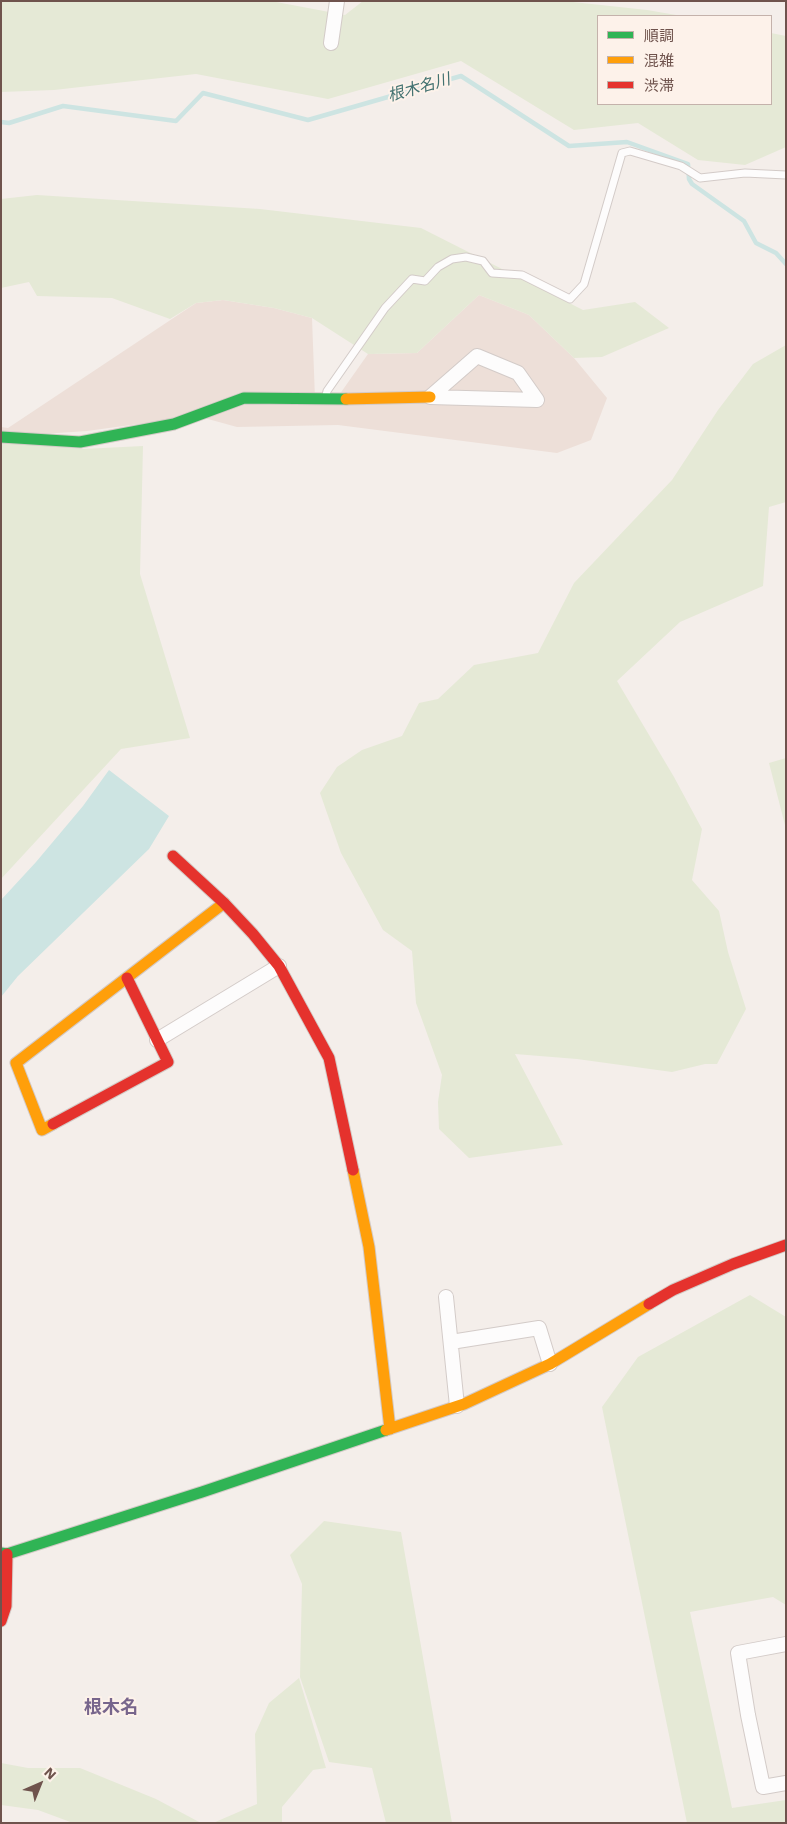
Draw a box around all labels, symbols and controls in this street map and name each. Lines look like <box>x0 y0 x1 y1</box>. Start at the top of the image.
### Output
legend <box>597 15 772 105</box>
text: 順調 <box>644 27 674 45</box>
text: 混雑 <box>644 52 674 70</box>
water label: 根木名川 <box>386 70 452 106</box>
text: 渋滞 <box>644 77 674 95</box>
district label: 根木名 <box>84 1697 138 1719</box>
north arrow <box>15 1759 65 1809</box>
text: N <box>41 1764 60 1783</box>

